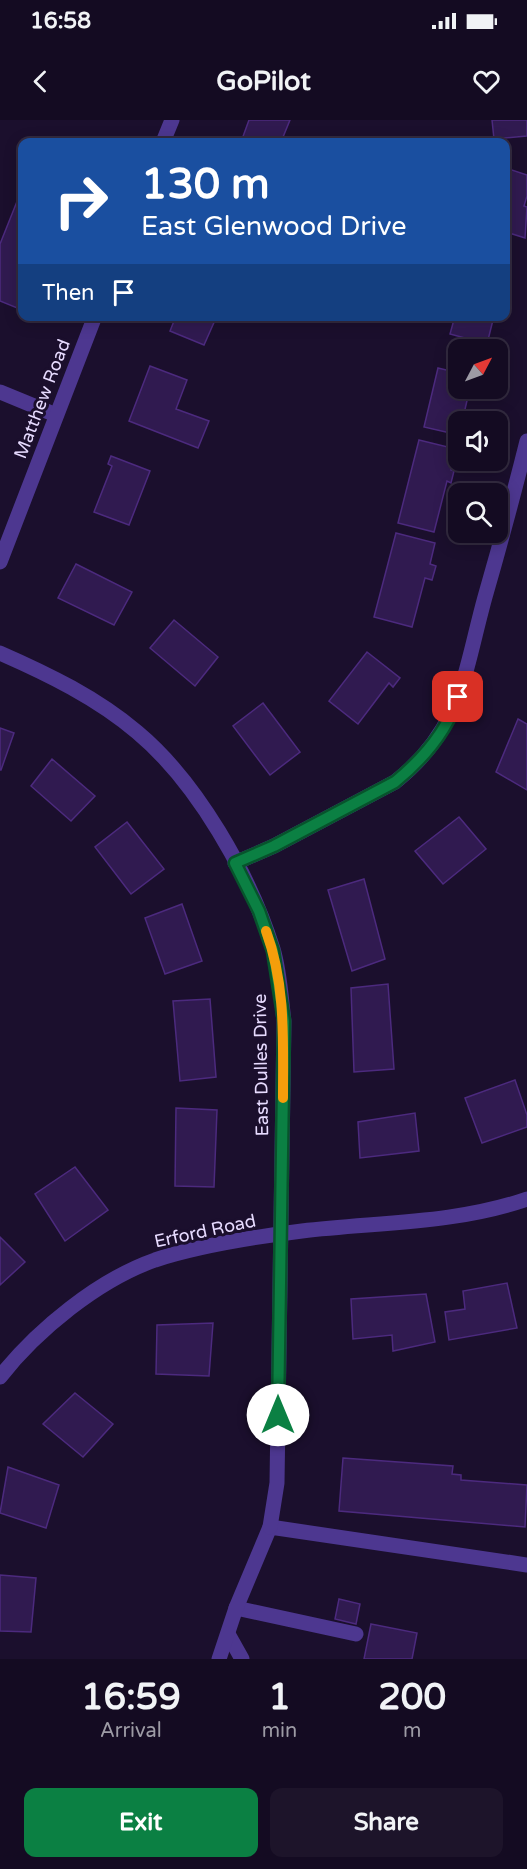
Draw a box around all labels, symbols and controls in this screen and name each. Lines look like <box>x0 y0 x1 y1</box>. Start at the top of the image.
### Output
text: 16:58 <box>30 8 91 34</box>
icon: back <box>24 65 57 98</box>
text: GoPilot <box>216 65 311 98</box>
icon: heart <box>470 65 503 98</box>
text: 130 m <box>141 159 270 210</box>
icon: right <box>42 162 120 240</box>
text: East Glenwood Drive <box>141 210 407 243</box>
icon: arrive <box>107 276 140 309</box>
text: Then <box>42 280 95 306</box>
street label: Matthew Road <box>9 336 75 462</box>
north arrow <box>448 339 508 399</box>
map controls <box>448 339 508 543</box>
button: sound <box>448 411 508 471</box>
button: search <box>448 483 508 543</box>
pin <box>432 671 483 722</box>
icon: arrive <box>441 680 474 713</box>
street label: East Dulles Drive <box>249 993 273 1137</box>
street label: Erford Road <box>152 1209 258 1253</box>
position arrow <box>246 1383 310 1447</box>
text: 16:59 <box>81 1676 181 1719</box>
text: 1 <box>268 1676 291 1719</box>
text: 200 <box>378 1676 446 1719</box>
text: Arrival <box>100 1719 162 1743</box>
text: min <box>262 1719 297 1743</box>
text: m <box>403 1719 421 1743</box>
button: Exit <box>24 1788 258 1857</box>
button: Share <box>270 1788 503 1857</box>

